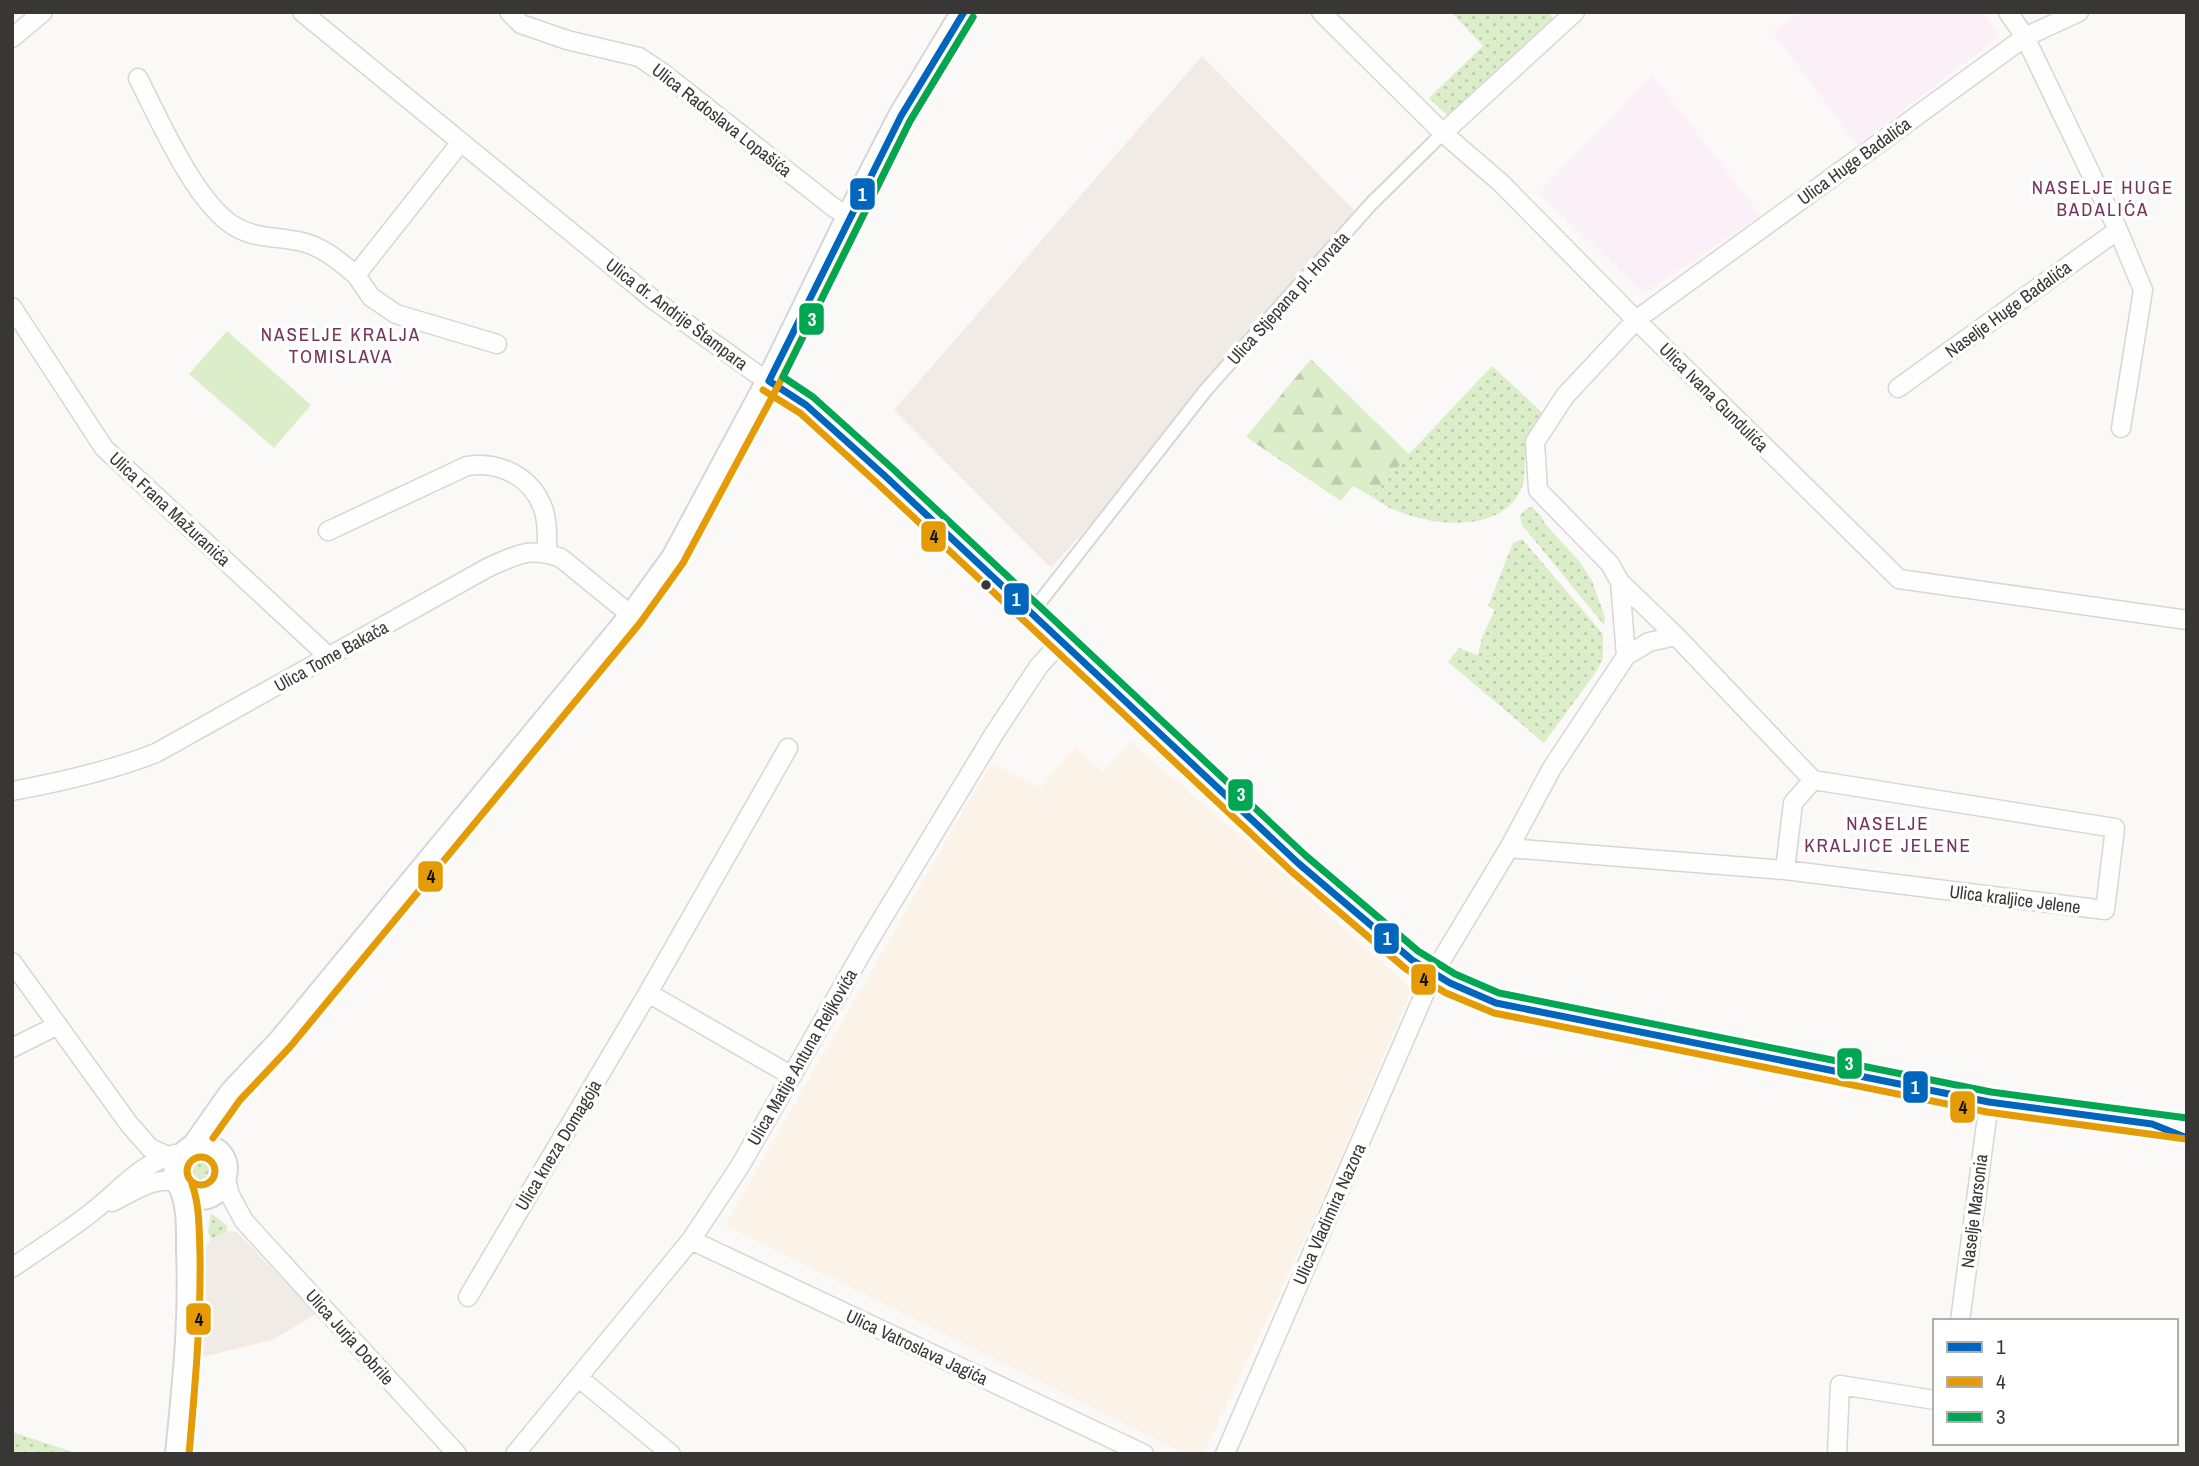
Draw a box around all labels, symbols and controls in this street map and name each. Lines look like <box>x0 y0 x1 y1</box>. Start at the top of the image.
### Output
street label: Ulica Radoslava Lopašića <box>647 57 797 183</box>
street label: Ulica Huge Badalića <box>1792 111 1916 211</box>
district label: NASELJE HUGE BADALIĆA <box>2032 174 2174 222</box>
line badge: 1 <box>849 177 876 211</box>
text: 1 <box>858 181 867 207</box>
street label: Ulica Stjepana pl. Horvata <box>1221 226 1355 370</box>
street label: Ulica dr. Andrije Štampara <box>601 252 753 376</box>
street label: Naselje Huge Badalića <box>1940 255 2076 363</box>
line badge: 3 <box>798 302 825 336</box>
text: 3 <box>808 306 817 332</box>
district label: NASELJE KRALJA TOMISLAVA <box>261 321 421 369</box>
street label: Ulica Ivana Gundulića <box>1654 337 1774 457</box>
street label: Ulica Frana Mažuranića <box>104 446 236 572</box>
line badge: 4 <box>920 520 947 553</box>
text: 4 <box>930 523 939 549</box>
unlabelled marker <box>979 578 993 592</box>
line badge: 1 <box>1003 582 1030 616</box>
text: 1 <box>1012 586 1021 612</box>
street label: Ulica Tome Bakača <box>269 614 393 698</box>
line badge: 3 <box>1227 778 1254 812</box>
text: 3 <box>1237 781 1246 807</box>
district label: NASELJE KRALJICE JELENE <box>1804 810 1972 858</box>
line badge: 4 <box>417 860 444 893</box>
text: 4 <box>427 863 436 889</box>
street label: Ulica kraljice Jelene <box>1948 879 2082 919</box>
line badge: 1 <box>1373 922 1400 955</box>
text: 1 <box>1383 925 1392 951</box>
line badge: 4 <box>1410 963 1437 996</box>
street label: Ulica Matije Antuna Reljkovića <box>741 964 863 1150</box>
text: 4 <box>1420 966 1429 992</box>
line badge: 3 <box>1836 1047 1863 1080</box>
text: 3 <box>1845 1050 1854 1076</box>
line badge: 1 <box>1902 1070 1929 1104</box>
text: 1 <box>1911 1074 1920 1100</box>
street label: Ulica kneza Domagoja <box>509 1075 607 1215</box>
line badge: 4 <box>1949 1090 1976 1124</box>
text: 4 <box>1959 1094 1968 1120</box>
street label: Ulica Vladimira Nazora <box>1287 1139 1371 1289</box>
street label: Naselje Marsonia <box>1955 1152 1993 1270</box>
street label: Ulica Jurja Dobrile <box>300 1284 400 1390</box>
line badge: 4 <box>185 1302 212 1336</box>
street label: Ulica Vatroslava Jagića <box>842 1303 992 1391</box>
text: 4 <box>195 1306 204 1332</box>
legend <box>1933 1319 2178 1445</box>
text: 1 <box>1996 1332 2006 1361</box>
text: 4 <box>1996 1367 2006 1396</box>
text: 3 <box>1996 1402 2006 1431</box>

